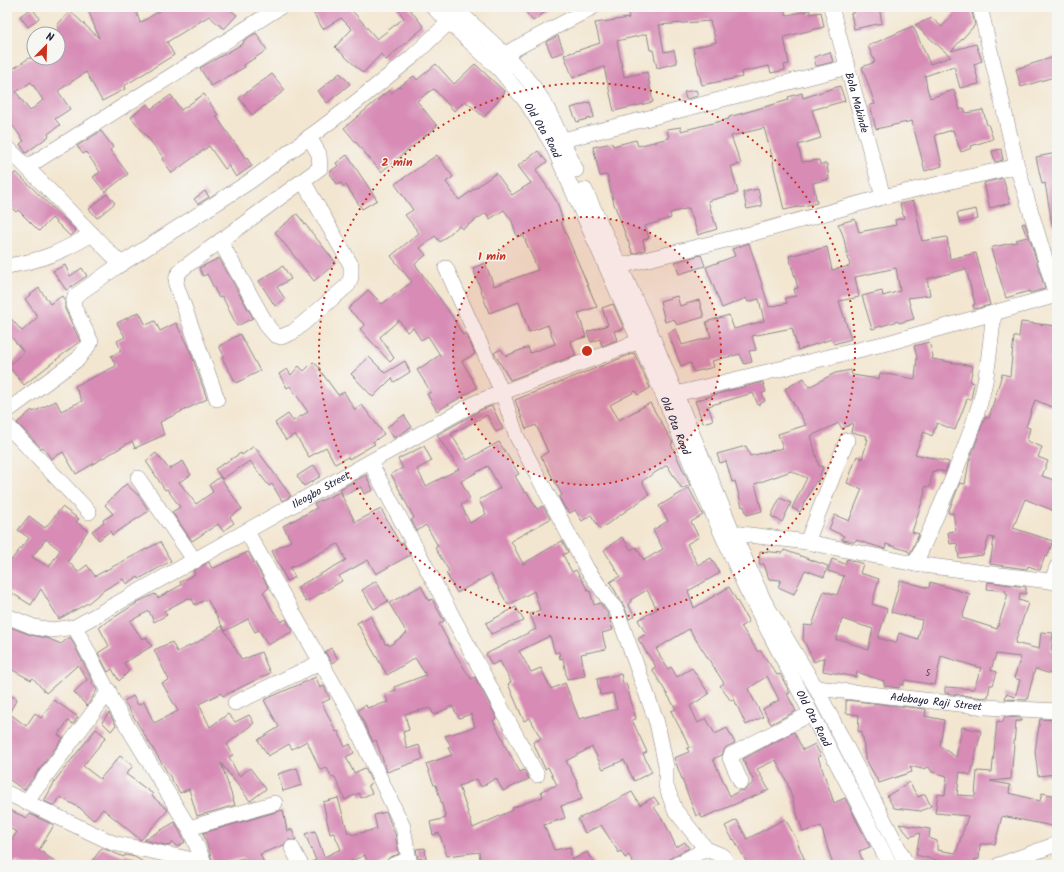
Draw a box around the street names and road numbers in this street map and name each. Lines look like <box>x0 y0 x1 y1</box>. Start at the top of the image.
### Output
street label: Bola Makinde <box>839 70 873 135</box>
street label: Old Ota Road <box>519 99 565 162</box>
street label: Old Ota Road <box>655 394 695 458</box>
street label: Ileogbo Street <box>289 466 354 514</box>
street label: Old Ota Road <box>791 687 835 751</box>
street label: Adebayo Raji Street <box>889 688 984 717</box>

